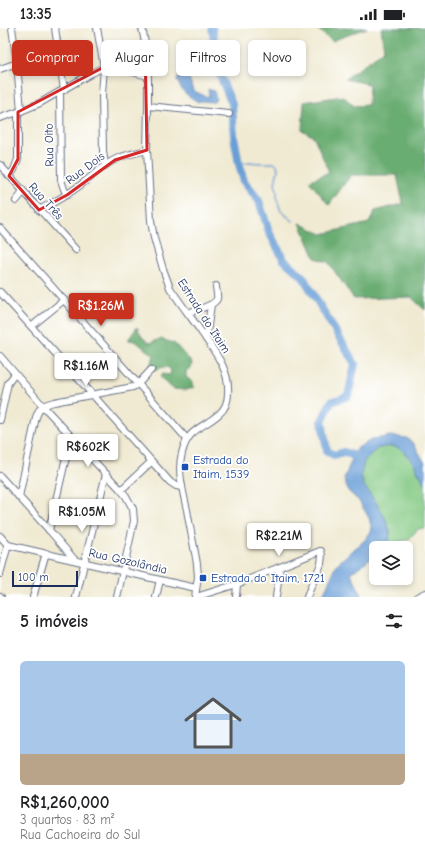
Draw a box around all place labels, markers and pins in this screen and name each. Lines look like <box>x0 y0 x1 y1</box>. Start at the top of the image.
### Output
pin: R$1.26M <box>64 293 138 327</box>
pin: R$1.16M <box>49 353 123 387</box>
pin: R$602K <box>55 434 121 468</box>
place label: Estrada do Itaim, 1539 <box>193 453 249 481</box>
marker: Estrada do Itaim, 1539 <box>180 462 190 472</box>
pin: R$1.05M <box>45 499 119 533</box>
pin: R$2.21M <box>242 523 316 557</box>
place label: Estrada do Itaim, 1721 <box>211 571 325 585</box>
marker: Estrada do Itaim, 1721 <box>198 573 208 583</box>

